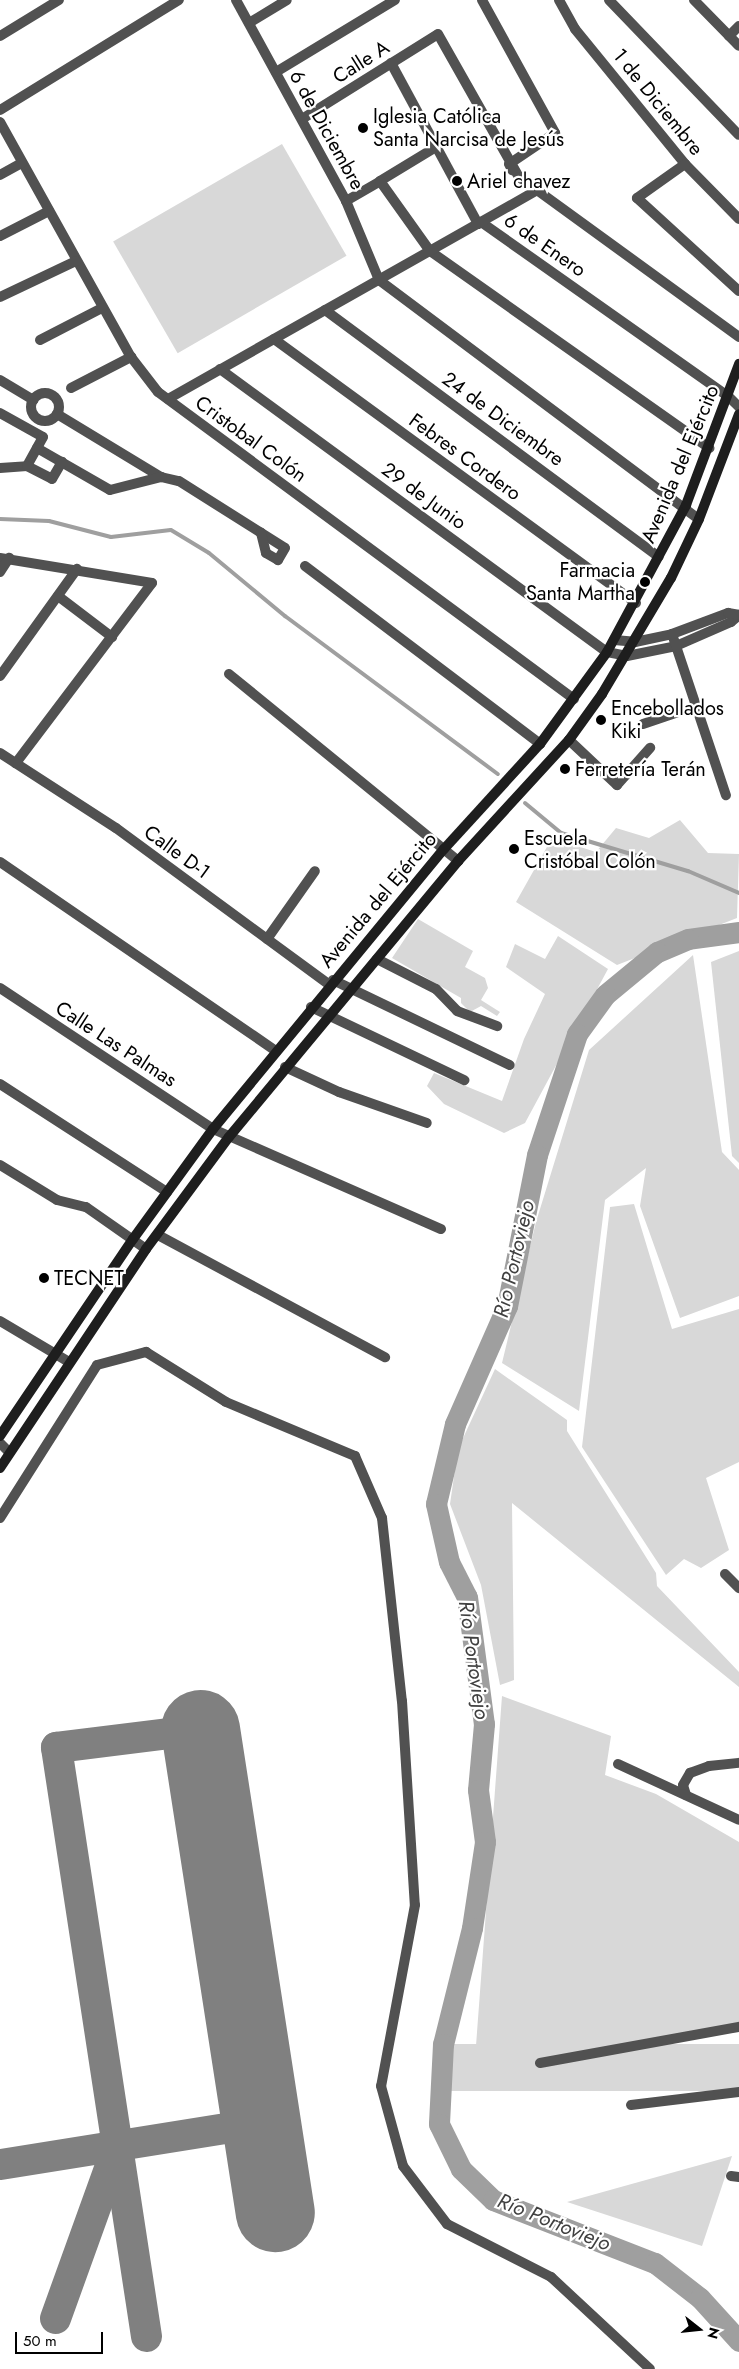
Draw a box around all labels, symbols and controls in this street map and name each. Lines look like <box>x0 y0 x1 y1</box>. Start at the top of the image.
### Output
street label: Calle A <box>328 35 394 89</box>
street label: 1 de Diciembre <box>608 44 708 160</box>
street label: 6 de Diciembre <box>284 66 370 194</box>
place label: Iglesia Católica Santa Narcisa de Jesús <box>373 104 564 151</box>
marker: Iglesia Católica Santa Narcisa de Jesús <box>357 122 369 134</box>
place label: Ariel chavez <box>467 169 570 193</box>
marker: Ariel chavez <box>451 175 463 187</box>
street label: 6 de Enero <box>499 208 591 282</box>
street label: 24 de Diciembre <box>438 367 568 471</box>
street label: Avenida del Ejército <box>636 381 724 547</box>
street label: Cristobal Colón <box>191 391 311 487</box>
street label: Febres Cordero <box>404 408 526 506</box>
street label: 29 de Junio <box>377 457 471 535</box>
place label: Farmacia Santa Martha <box>526 558 635 605</box>
marker: Farmacia Santa Martha <box>639 576 651 588</box>
place label: Encebollados Kiki <box>611 696 724 743</box>
marker: Encebollados Kiki <box>595 714 607 726</box>
place label: Ferretería Terán <box>575 757 706 781</box>
marker: Ferretería Terán <box>559 763 571 775</box>
street label: Calle D-1 <box>139 820 215 884</box>
place label: Escuela Cristóbal Colón <box>524 826 656 873</box>
street label: Avenida del Ejército <box>314 827 442 973</box>
marker: Escuela Cristóbal Colón <box>508 843 520 855</box>
street label: Calle Las Palmas <box>51 996 181 1092</box>
water label: Río Portoviejo <box>488 1198 540 1320</box>
place label: TECNET <box>54 1266 124 1290</box>
marker: TECNET <box>38 1272 50 1284</box>
water label: Río Portoviejo <box>453 1599 495 1721</box>
water label: Río Portoviejo <box>494 2188 614 2256</box>
north arrow <box>674 2304 724 2354</box>
scale bar <box>18 2322 105 2354</box>
text: N <box>702 2325 725 2341</box>
text: 50 m <box>23 2330 57 2352</box>

